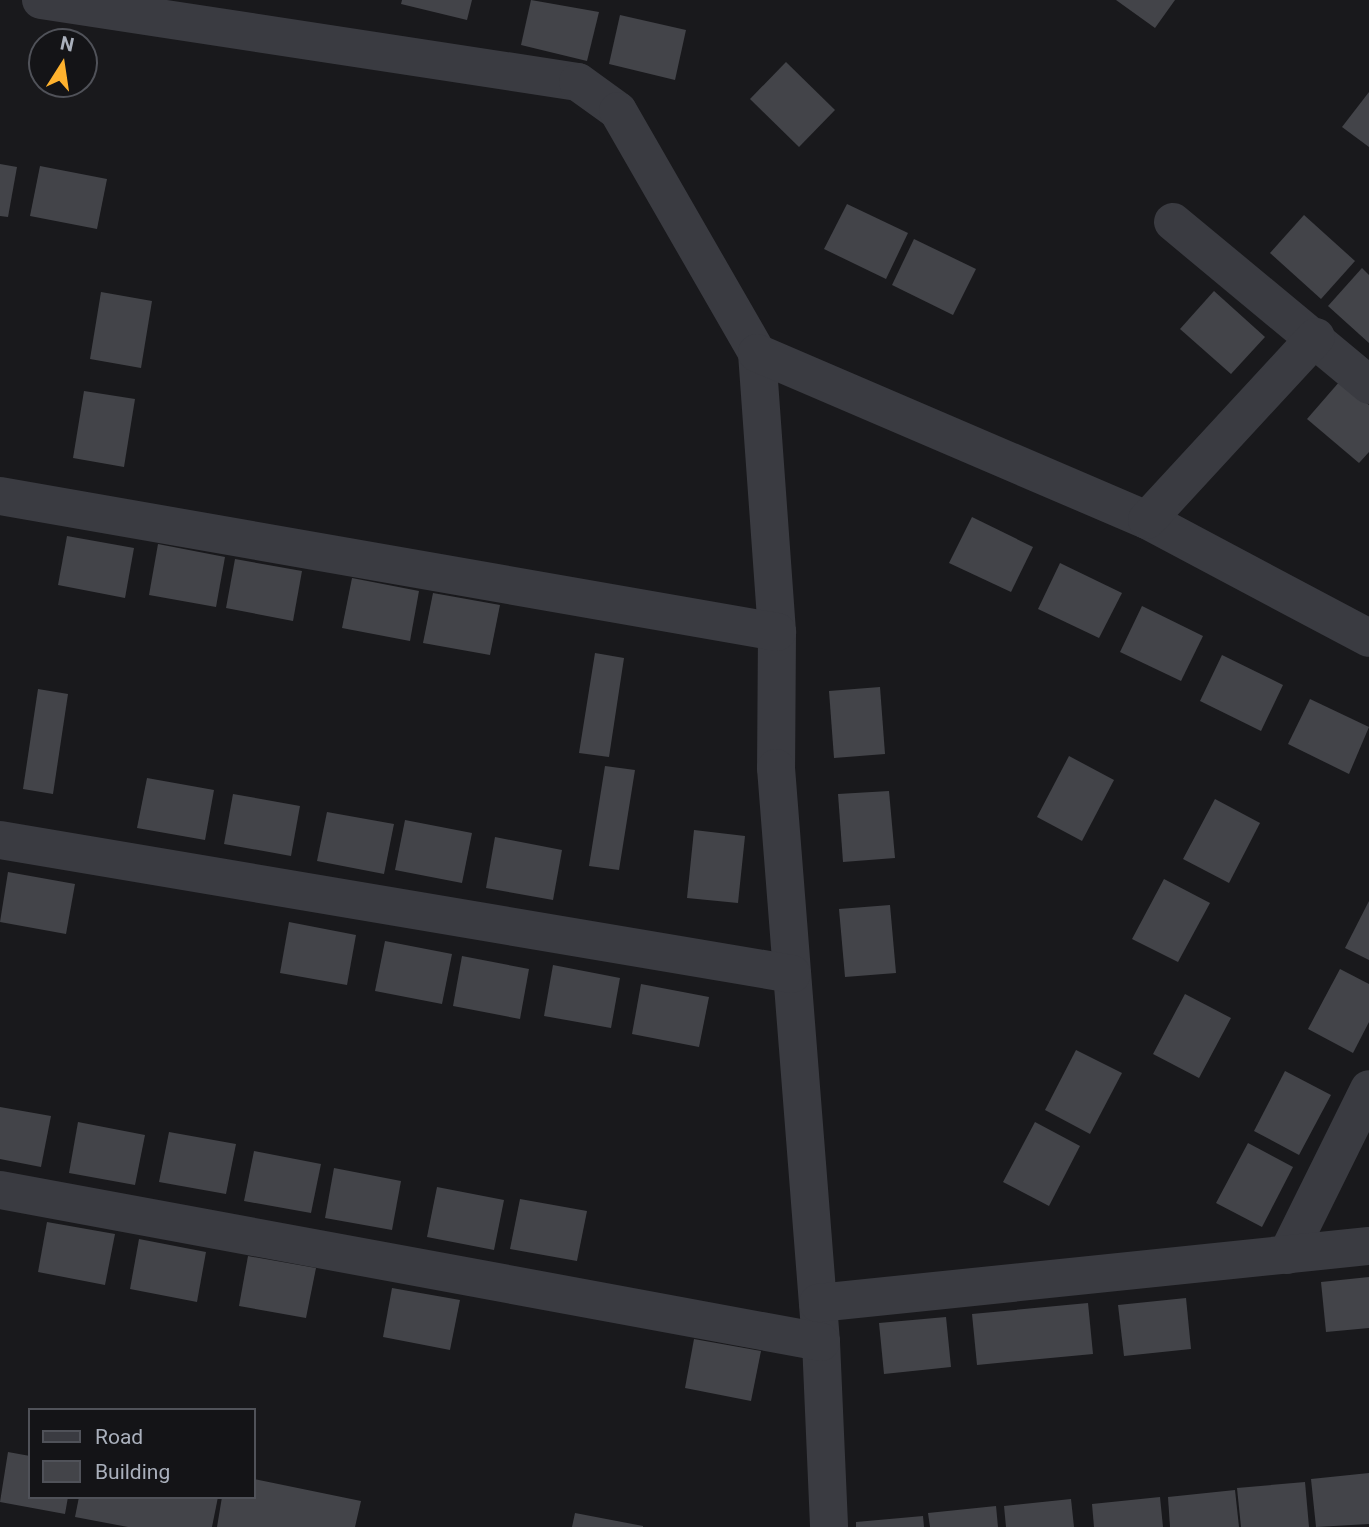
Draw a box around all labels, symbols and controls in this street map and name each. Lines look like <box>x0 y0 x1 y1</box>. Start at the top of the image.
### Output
north arrow <box>28 28 98 98</box>
text: N <box>58 31 76 57</box>
legend <box>28 1408 256 1499</box>
text: Road <box>95 1425 143 1449</box>
text: Building <box>95 1460 170 1484</box>

